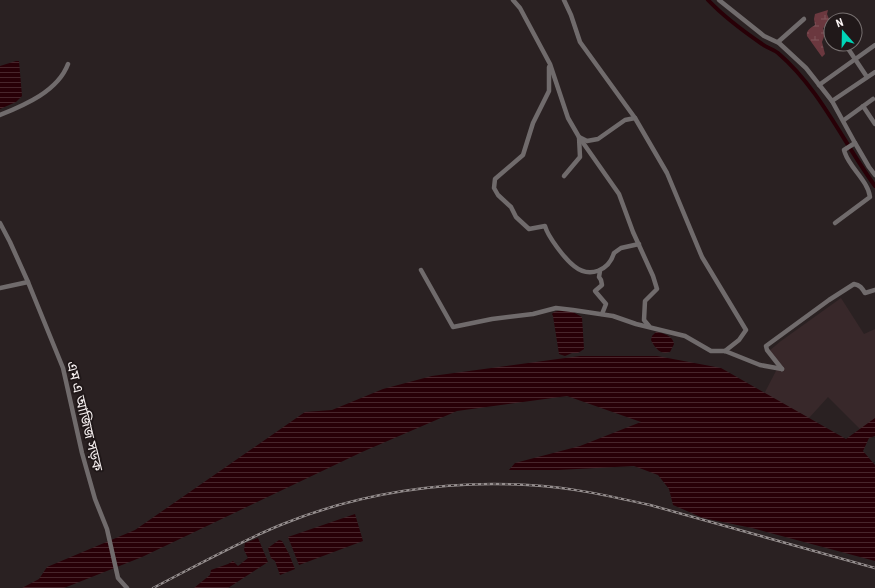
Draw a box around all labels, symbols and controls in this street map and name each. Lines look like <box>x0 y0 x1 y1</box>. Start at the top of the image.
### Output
north arrow <box>823 12 863 52</box>
text: N <box>834 16 845 30</box>
street label: এম এ আজিজ সড়ক <box>64 359 107 473</box>

